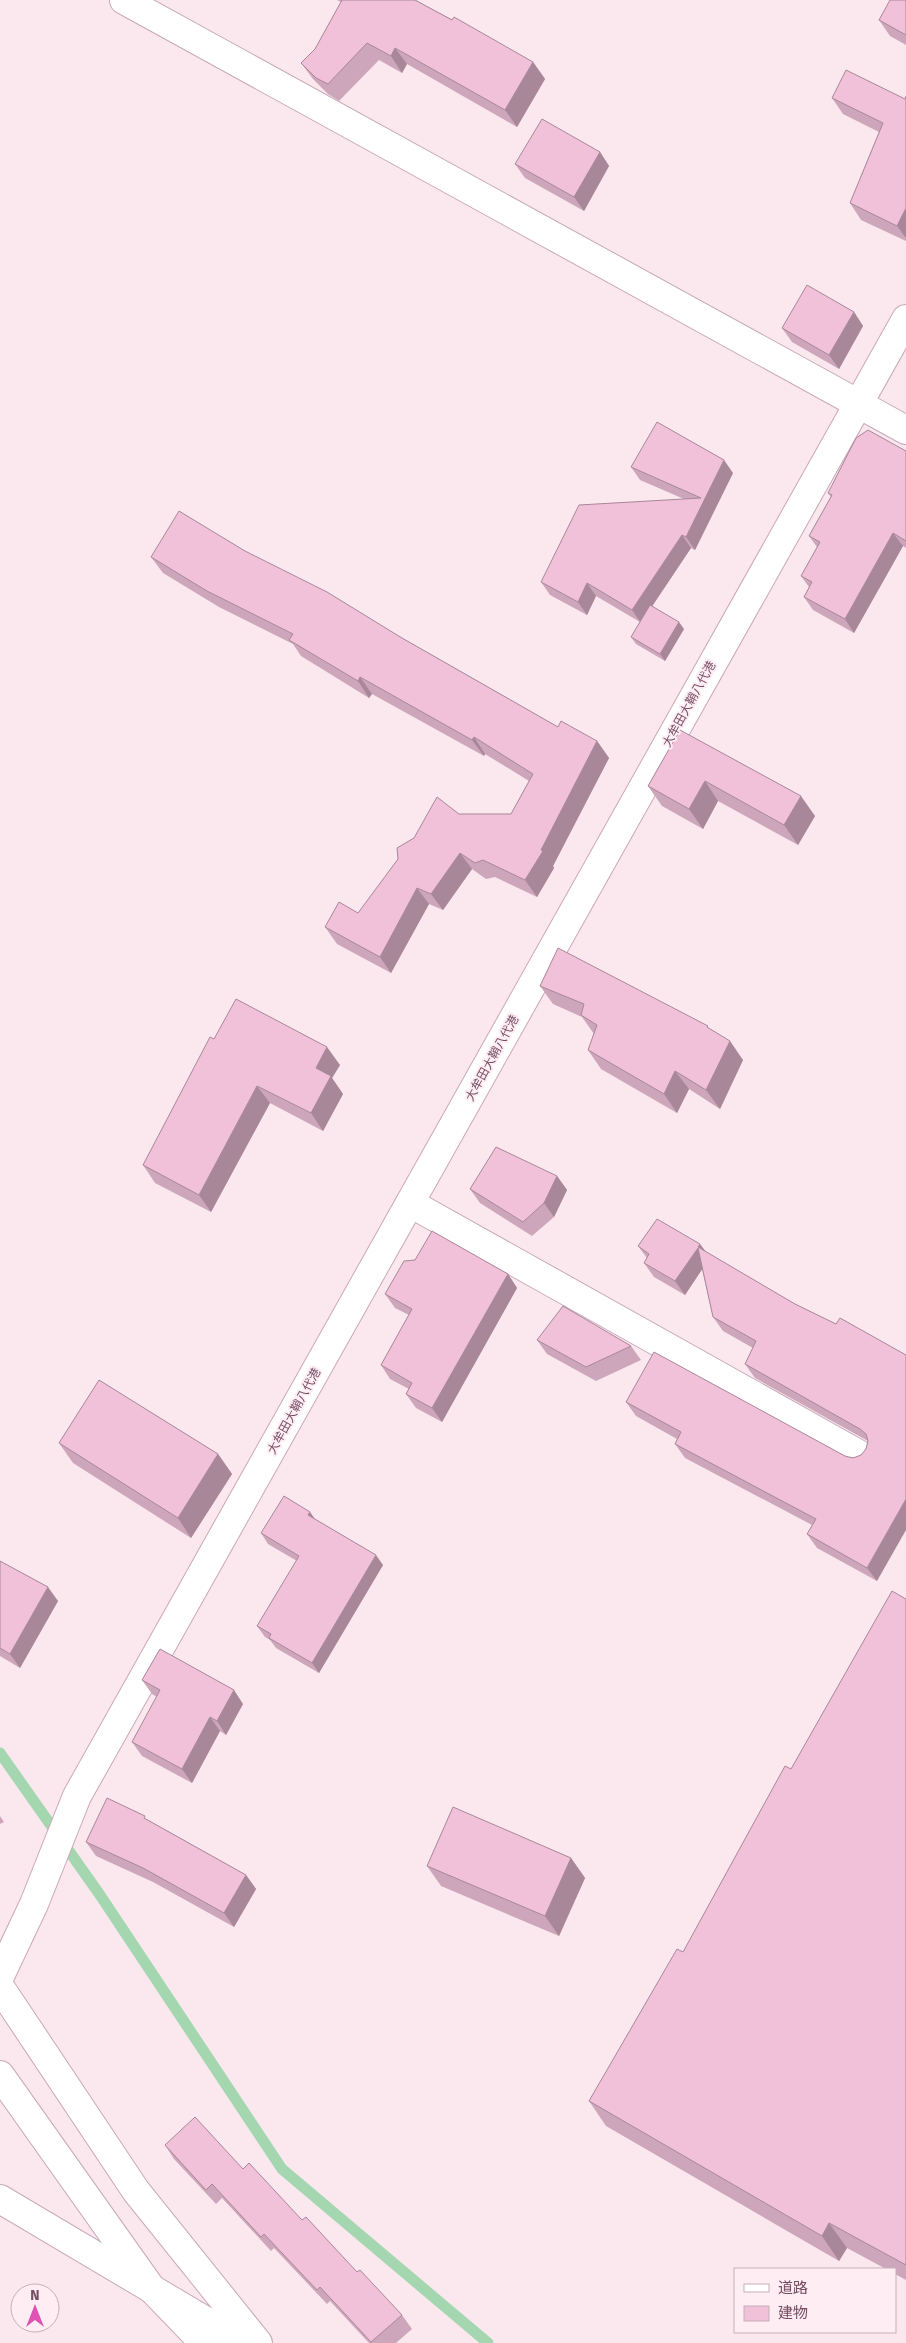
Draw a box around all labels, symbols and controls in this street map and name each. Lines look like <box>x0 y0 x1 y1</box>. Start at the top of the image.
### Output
street label: 大牟田大鞘八代港 <box>660 659 718 749</box>
street label: 大牟田大鞘八代港 <box>463 1013 521 1103</box>
street label: 大牟田大鞘八代港 <box>265 1366 323 1456</box>
legend <box>734 2268 896 2333</box>
text: 道路 <box>778 2279 808 2297</box>
north arrow <box>10 2283 60 2333</box>
text: N <box>30 2287 40 2304</box>
text: 建物 <box>778 2304 808 2322</box>

